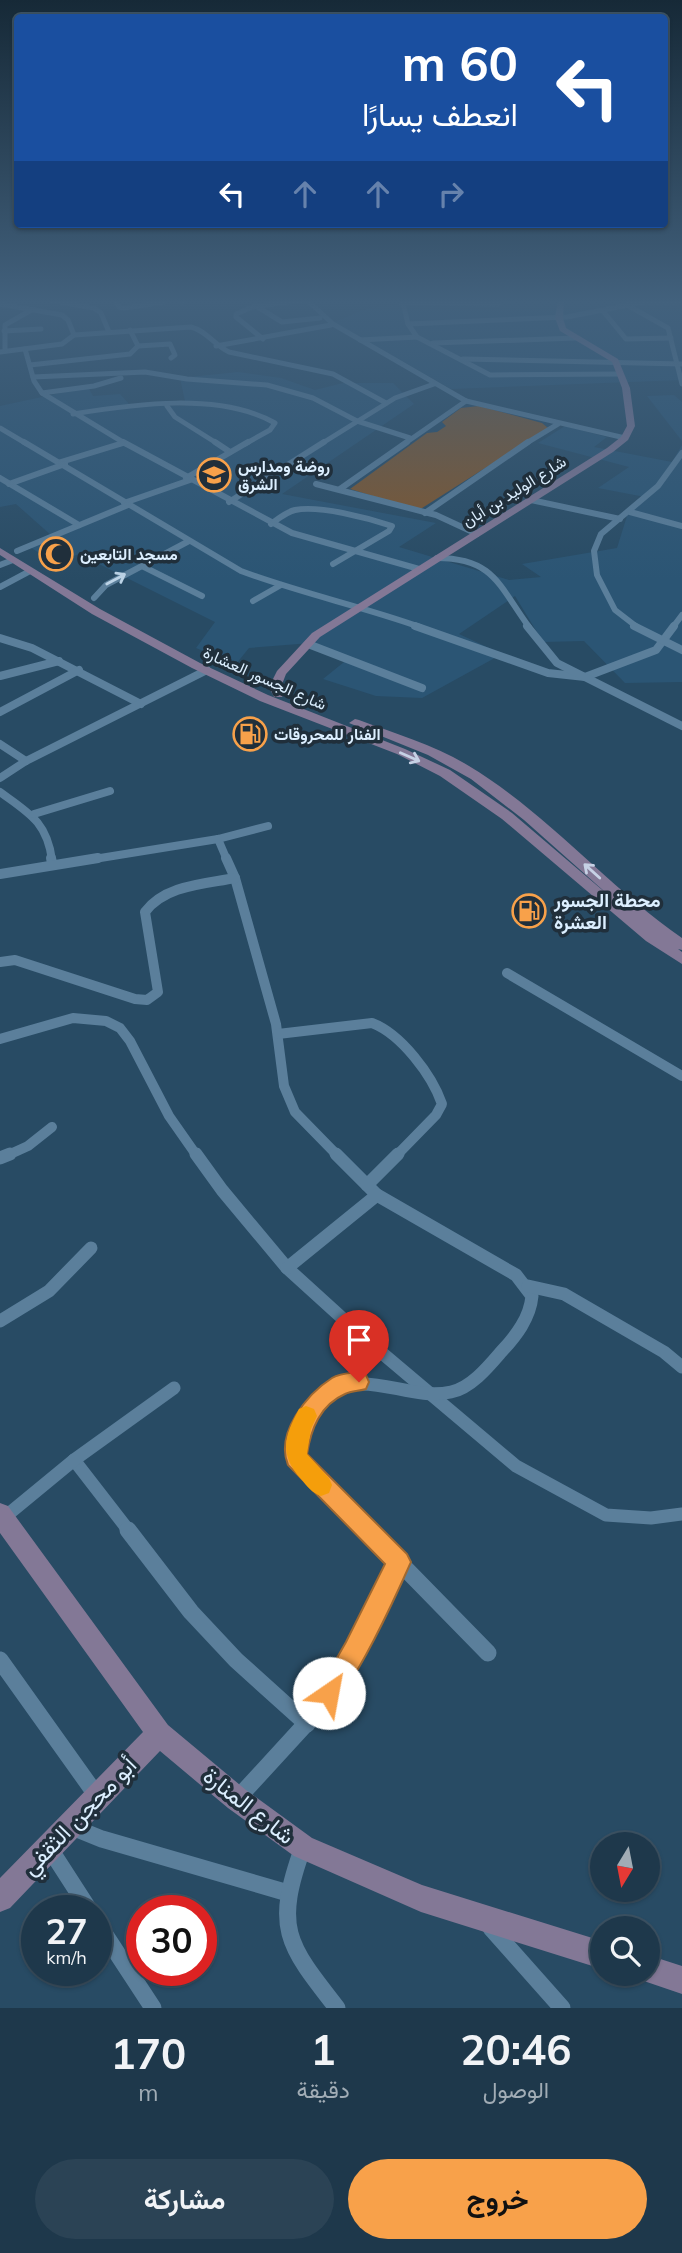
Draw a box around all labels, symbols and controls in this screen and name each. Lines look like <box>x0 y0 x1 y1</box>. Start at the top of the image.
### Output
text: 60 m <box>402 32 518 93</box>
icon: left <box>542 42 633 133</box>
text: انعطف يسارًا <box>362 94 518 134</box>
icon: left <box>213 175 251 213</box>
icon: ahead <box>286 175 324 213</box>
icon: ahead <box>359 175 397 213</box>
icon: right <box>432 175 470 213</box>
street label: شارع الوليد بن أبان <box>458 451 571 533</box>
school or university icon: روضة ومدارس الشرق <box>195 456 233 494</box>
place label: روضة ومدارس الشرق <box>238 456 330 495</box>
mosque icon: مسجد التابعين <box>37 535 75 573</box>
place label: مسجد التابعين <box>80 544 178 564</box>
one-way arrow <box>105 572 126 586</box>
street label: شارع الجسور العشارة <box>199 642 330 716</box>
fuel station icon: الفنار للمحروقات <box>231 715 269 753</box>
place label: الفنار للمحروقات <box>274 724 381 745</box>
one-way arrow <box>399 751 421 764</box>
one-way arrow <box>583 863 601 879</box>
place label: محطة الجسور العشرة <box>553 888 661 935</box>
fuel station icon: محطة الجسور العشرة <box>510 892 548 930</box>
pin <box>329 1310 389 1382</box>
icon: arrive <box>340 1321 378 1359</box>
position arrow <box>292 1656 366 1730</box>
street label: أبو محجن الثقفي <box>15 1751 146 1884</box>
street label: شارع المنارة <box>197 1761 301 1852</box>
north arrow <box>590 1832 660 1902</box>
map controls <box>590 1832 660 1986</box>
speed limit sign: 30 <box>126 1895 217 1986</box>
text: 27 <box>45 1909 88 1953</box>
button: search <box>590 1916 660 1986</box>
text: km/h <box>46 1946 87 1969</box>
text: 1 <box>311 2023 336 2076</box>
text: 20:46 <box>460 2023 572 2076</box>
text: 170 <box>110 2027 186 2080</box>
text: دقيقة <box>297 2075 350 2104</box>
text: الوصول <box>483 2075 549 2104</box>
text: m <box>138 2078 158 2107</box>
button: مشاركة <box>35 2159 334 2239</box>
button: خروج <box>348 2159 647 2239</box>

